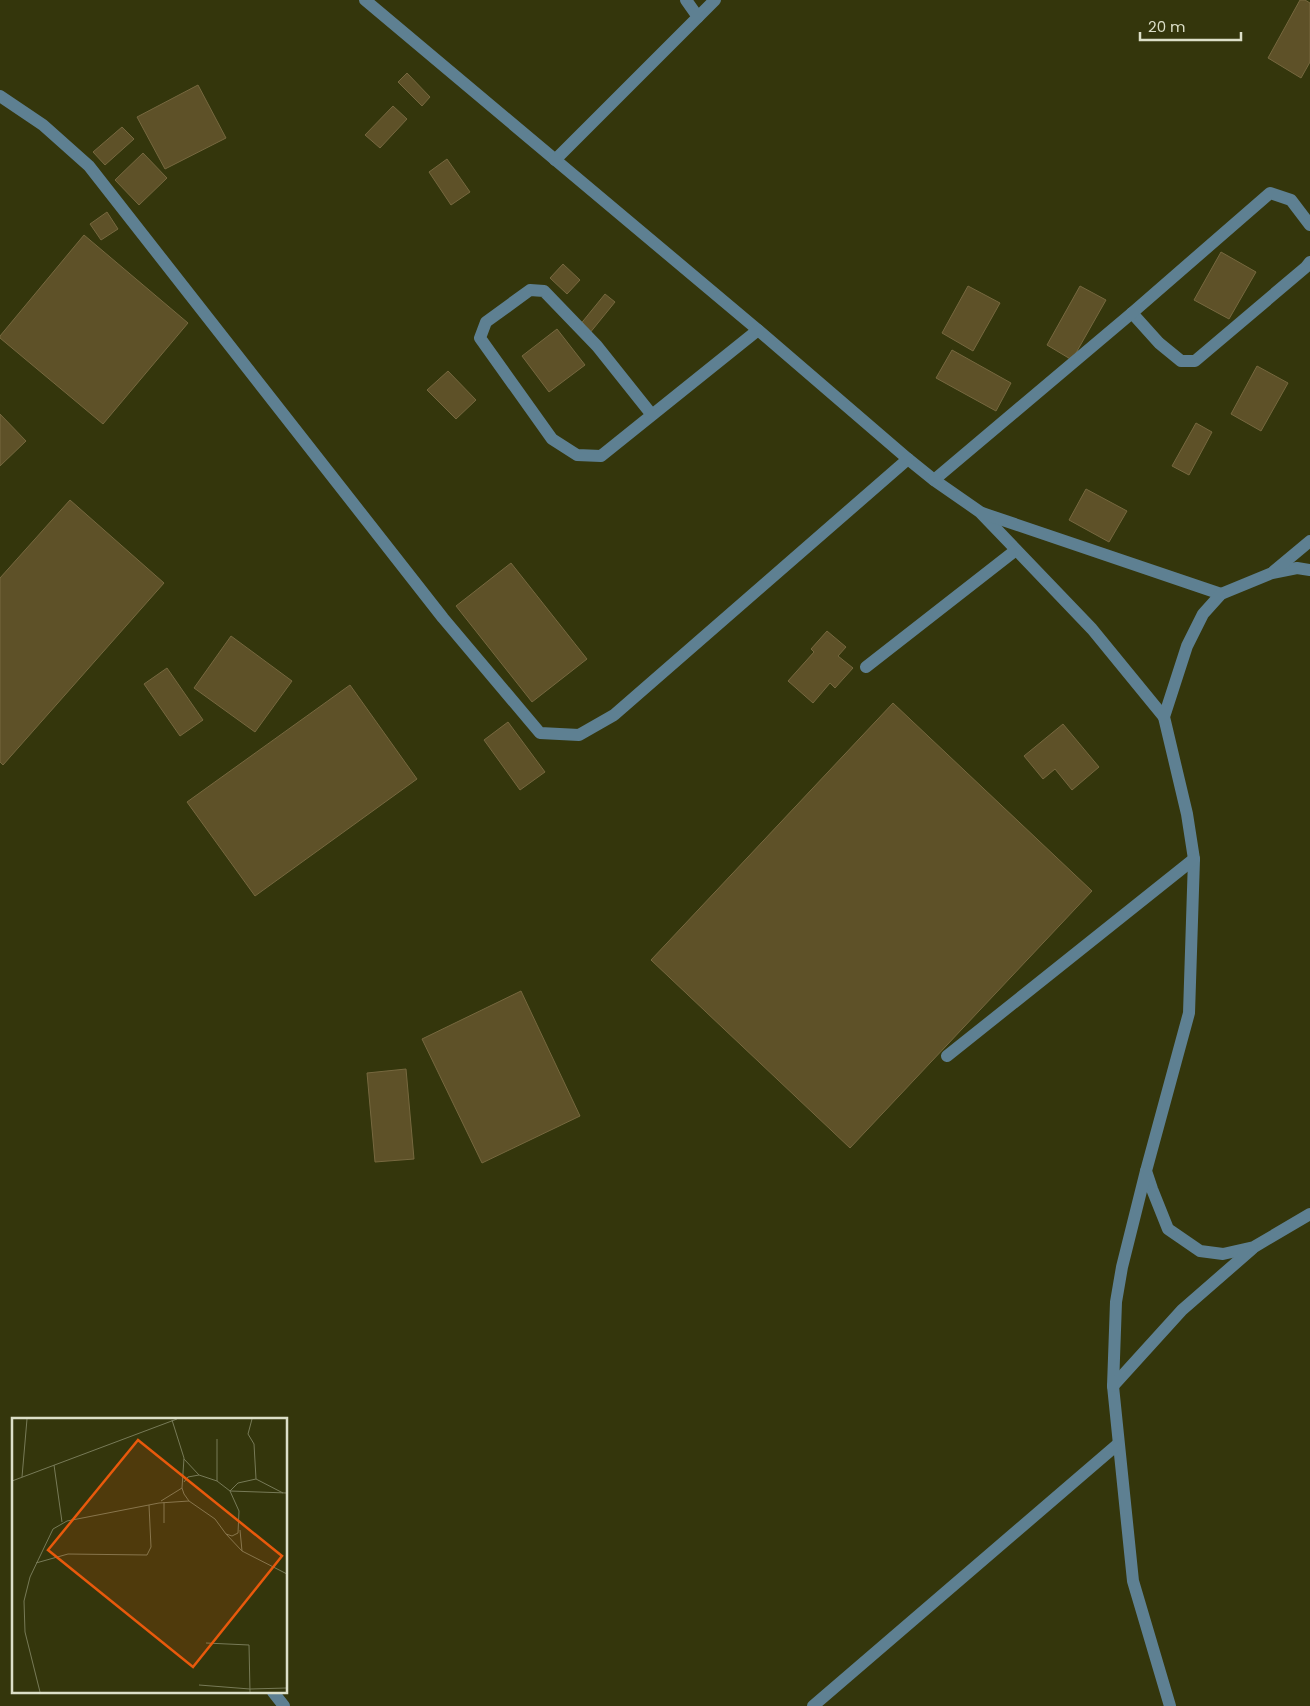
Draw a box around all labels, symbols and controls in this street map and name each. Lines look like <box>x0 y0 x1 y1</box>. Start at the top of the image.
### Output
scale bar <box>1140 10 1241 42</box>
text: 20 m <box>1148 16 1186 37</box>
inset map <box>12 1418 288 1694</box>

